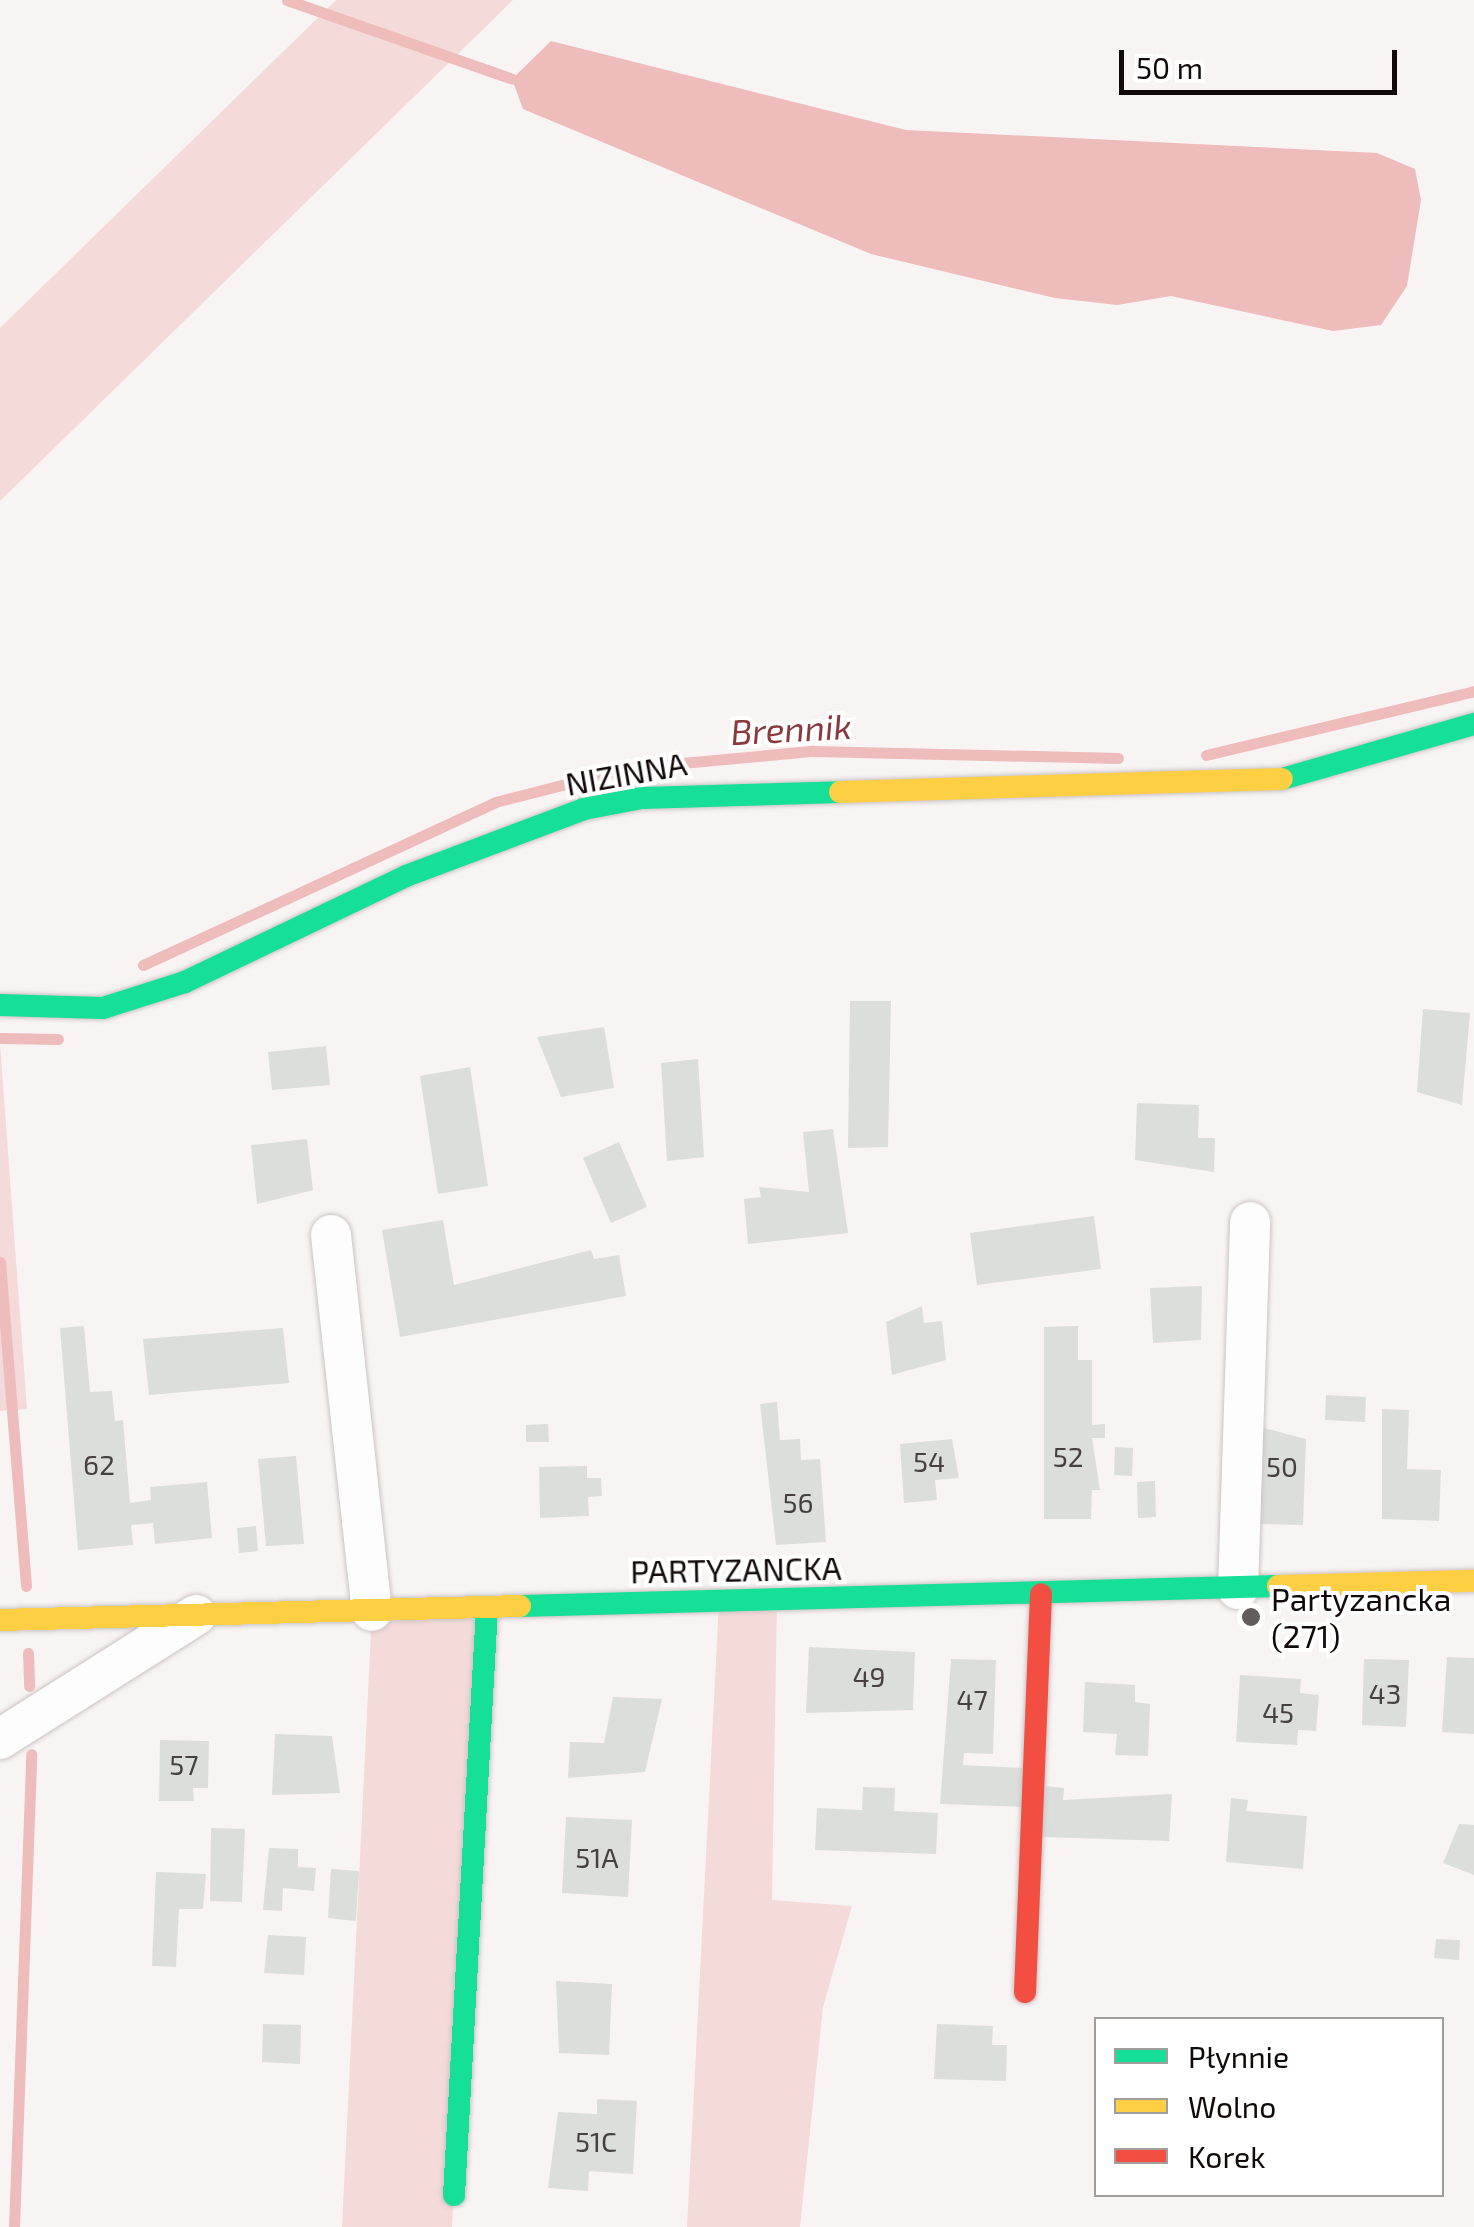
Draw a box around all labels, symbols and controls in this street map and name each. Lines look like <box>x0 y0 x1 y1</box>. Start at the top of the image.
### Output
scale bar <box>1124 30 1402 92</box>
text: 50 m <box>1136 49 1203 85</box>
water label: Brennik <box>729 704 853 752</box>
street label: NIZINNA <box>562 743 690 803</box>
house number: 52 <box>1053 1439 1083 1473</box>
house number: 54 <box>913 1444 945 1478</box>
house number: 62 <box>83 1447 115 1481</box>
house number: 50 <box>1266 1449 1298 1483</box>
house number: 56 <box>782 1485 814 1519</box>
street label: PARTYZANCKA <box>630 1548 842 1590</box>
place label: Partyzancka (271) <box>1271 1580 1451 1655</box>
marker: Partyzancka (271) <box>1240 1606 1262 1628</box>
house number: 49 <box>852 1659 886 1693</box>
house number: 43 <box>1369 1676 1401 1710</box>
house number: 47 <box>956 1682 988 1716</box>
house number: 45 <box>1262 1695 1294 1729</box>
house number: 57 <box>169 1747 199 1781</box>
house number: 51A <box>575 1840 619 1874</box>
legend <box>1094 2017 1444 2197</box>
text: Płynnie <box>1188 2038 1289 2074</box>
text: Wolno <box>1188 2088 1276 2124</box>
house number: 51C <box>575 2124 617 2158</box>
text: Korek <box>1188 2138 1265 2174</box>

